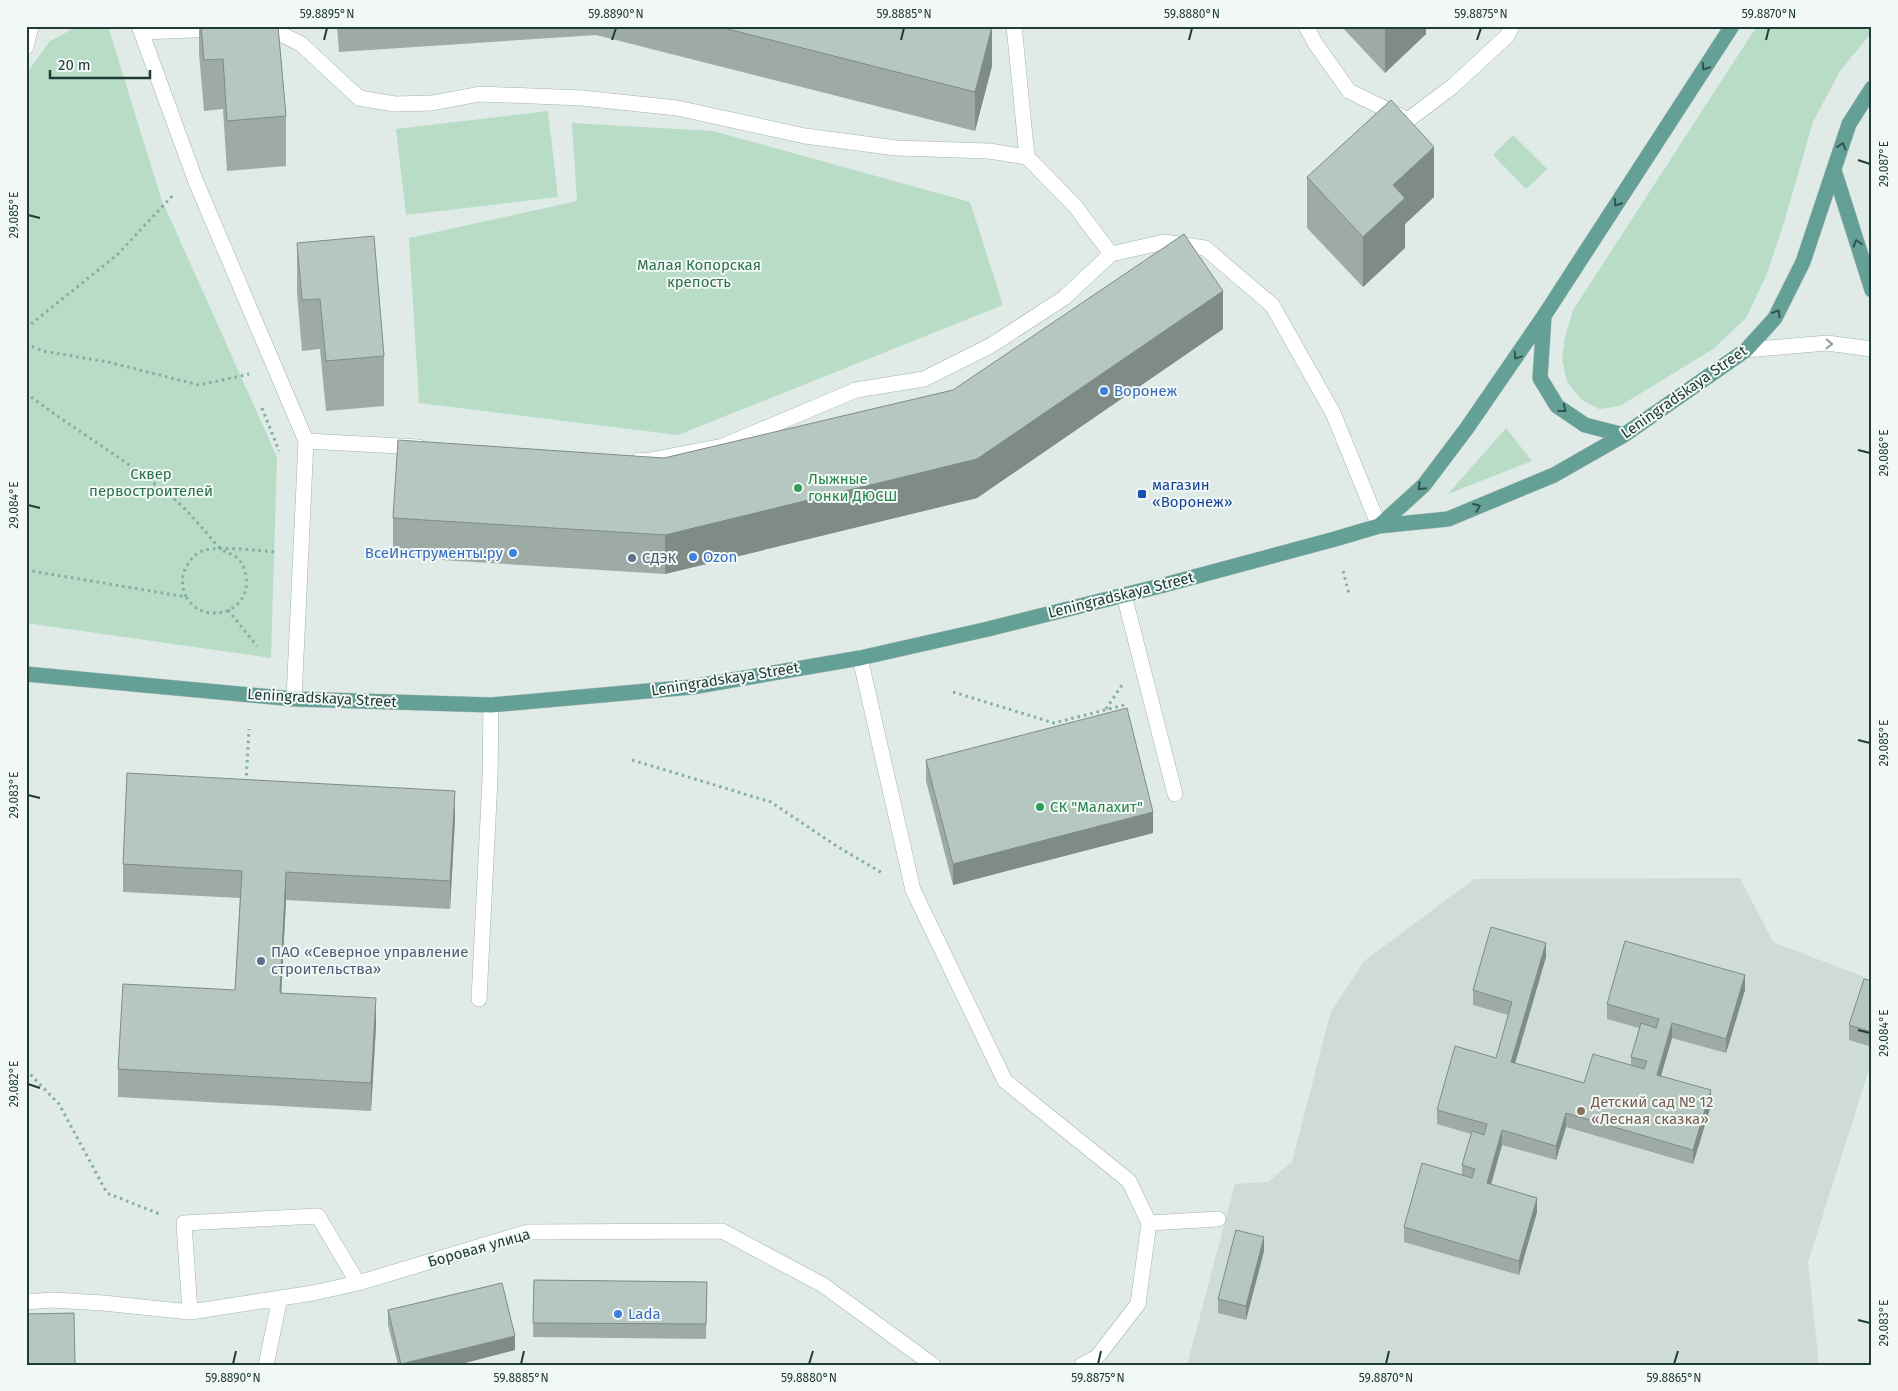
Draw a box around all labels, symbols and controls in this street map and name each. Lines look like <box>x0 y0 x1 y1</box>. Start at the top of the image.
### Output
text: 59.8895°N <box>300 7 354 21</box>
text: 59.8890°N <box>588 7 644 21</box>
text: 59.8885°N <box>876 7 932 21</box>
text: 59.8880°N <box>1164 7 1220 21</box>
text: 59.8875°N <box>1454 7 1508 21</box>
text: 59.8870°N <box>1742 7 1796 21</box>
scale bar <box>50 48 150 80</box>
text: 20 m <box>58 56 91 74</box>
one-way arrow <box>1702 61 1711 71</box>
text: 29.087°E <box>1877 141 1891 187</box>
one-way arrow <box>1836 142 1846 151</box>
text: 29.085°E <box>7 192 21 238</box>
one-way arrow <box>1614 198 1623 207</box>
one-way arrow <box>1853 240 1863 248</box>
park label: Малая Копорская крепость <box>637 256 761 291</box>
one-way arrow <box>1771 310 1781 319</box>
one-way arrow <box>1826 339 1833 349</box>
street label: Leningradskaya Street <box>1618 341 1751 442</box>
one-way arrow <box>1514 350 1523 360</box>
place label: Воронеж <box>1114 382 1177 400</box>
marker: Воронеж <box>1098 385 1110 397</box>
one-way arrow <box>1557 403 1566 411</box>
text: 29.086°E <box>1877 429 1891 477</box>
park label: Сквер первостроителей <box>89 465 213 500</box>
place label: Лыжные гонки ДЮСШ <box>808 470 897 505</box>
place label: магазин «Воронеж» <box>1152 476 1232 511</box>
text: 29.084°E <box>7 481 21 529</box>
one-way arrow <box>1418 481 1427 490</box>
marker: Лыжные гонки ДЮСШ <box>792 482 804 494</box>
marker: магазин «Воронеж» <box>1136 488 1148 500</box>
one-way arrow <box>1472 503 1481 513</box>
place label: ВсеИнструменты.ру <box>365 544 504 562</box>
marker: ВсеИнструменты.ру <box>507 547 519 559</box>
place label: Ozon <box>703 548 737 566</box>
place label: СДЭК <box>642 549 677 567</box>
marker: Ozon <box>687 551 699 563</box>
marker: СДЭК <box>626 552 638 564</box>
street label: Leningradskaya Street <box>1046 568 1196 622</box>
street label: Leningradskaya Street <box>650 658 801 700</box>
street label: Leningradskaya Street <box>247 685 398 711</box>
text: 29.085°E <box>1877 720 1891 766</box>
text: 29.083°E <box>7 772 21 818</box>
place label: СК "Малахит" <box>1050 798 1143 816</box>
marker: СК "Малахит" <box>1034 801 1046 813</box>
place label: ПАО «Северное управление строительства» <box>271 943 468 978</box>
marker: ПАО «Северное управление строительства» <box>255 955 267 967</box>
text: 29.084°E <box>1877 1009 1891 1057</box>
text: 29.082°E <box>7 1061 21 1107</box>
place label: Детский сад № 12 «Лесная сказка» <box>1590 1093 1714 1128</box>
marker: Детский сад № 12 «Лесная сказка» <box>1575 1105 1587 1117</box>
street label: Боровая улица <box>426 1225 532 1271</box>
text: 29.083°E <box>1877 1300 1891 1346</box>
place label: Lada <box>628 1305 661 1323</box>
marker: Lada <box>612 1308 624 1320</box>
text: 59.8890°N <box>205 1371 261 1385</box>
text: 59.8885°N <box>493 1371 549 1385</box>
text: 59.8880°N <box>781 1371 837 1385</box>
text: 59.8875°N <box>1071 1371 1125 1385</box>
text: 59.8870°N <box>1359 1371 1413 1385</box>
text: 59.8865°N <box>1647 1371 1701 1385</box>

